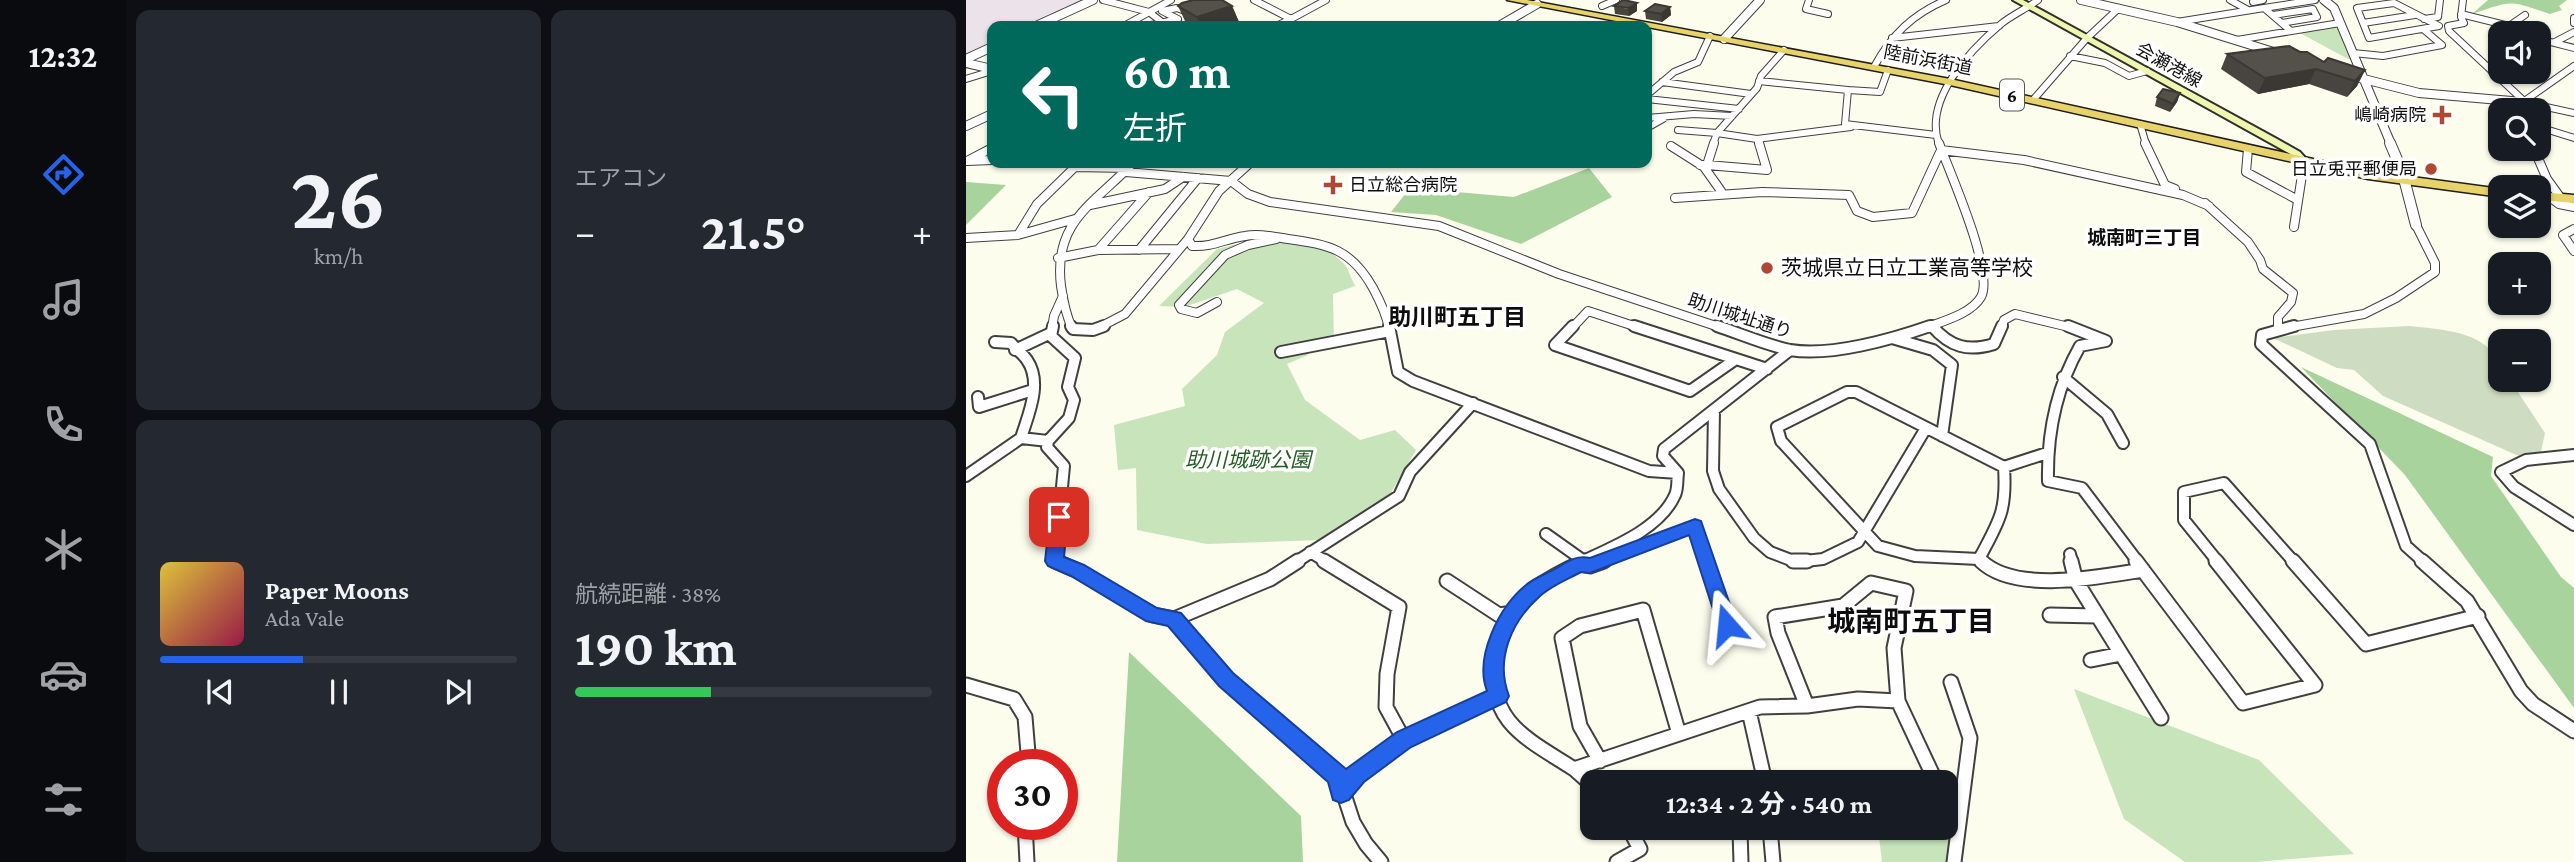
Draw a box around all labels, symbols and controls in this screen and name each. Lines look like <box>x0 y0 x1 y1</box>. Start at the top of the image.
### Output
map controls <box>2488 21 2551 392</box>
button: sound <box>2488 21 2551 84</box>
text: 12:32 <box>29 38 97 74</box>
street label: 会瀬港線 <box>2133 39 2205 91</box>
street label: 陸前浜街道 <box>1882 42 1974 78</box>
text: 60 m <box>1123 44 1230 99</box>
icon: left <box>1008 49 1099 140</box>
road number: 6 <box>2000 80 2024 110</box>
button: search <box>2488 98 2551 161</box>
place label: 嶋崎病院 <box>2354 105 2426 125</box>
marker: 嶋崎病院 <box>2432 105 2452 125</box>
text: 左折 <box>1123 110 1187 146</box>
text: 26 <box>290 146 387 248</box>
icon: directions <box>39 150 88 199</box>
place label: 日立兎平郵便局 <box>2291 159 2417 179</box>
marker: 日立兎平郵便局 <box>2423 161 2439 177</box>
text: エアコン <box>575 165 667 191</box>
marker: 日立総合病院 <box>1323 175 1343 195</box>
place label: 日立総合病院 <box>1349 175 1457 195</box>
button: layers <box>2488 175 2551 238</box>
text: 21.5° <box>701 202 806 260</box>
text: − <box>575 211 595 253</box>
text: + <box>912 211 932 253</box>
district label: 城南町三丁目 <box>2087 227 2201 248</box>
text: km/h <box>314 243 363 269</box>
button: + <box>2488 252 2551 315</box>
place label: 茨城県立日立工業高等学校 <box>1781 256 2033 280</box>
marker: 茨城県立日立工業高等学校 <box>1759 260 1775 276</box>
icon: music <box>39 275 88 324</box>
street label: 助川城址通り <box>1686 290 1794 342</box>
district label: 助川町五丁目 <box>1388 304 1526 330</box>
button: − <box>2488 329 2551 392</box>
icon: phone <box>39 400 88 449</box>
park label: 助川城跡公園 <box>1185 448 1314 472</box>
pin <box>1029 487 1089 547</box>
icon: arrive <box>1040 498 1078 536</box>
icon: climate <box>39 525 88 574</box>
text: Paper Moons <box>265 576 409 605</box>
text: 航続距離 · 38% <box>575 581 721 607</box>
position arrow <box>1690 588 1764 662</box>
text: Ada Vale <box>265 605 344 631</box>
district label: 城南町五丁目 <box>1827 606 1995 637</box>
text: 190 km <box>575 618 737 676</box>
icon: car <box>39 650 88 699</box>
icon: previous <box>201 673 239 711</box>
icon: pause <box>320 673 358 711</box>
icon: next <box>439 673 477 711</box>
speed limit sign: 30 <box>987 749 1078 840</box>
icon: filters <box>39 775 88 824</box>
text: 12:34 · 2 分 · 540 m <box>1666 790 1872 819</box>

